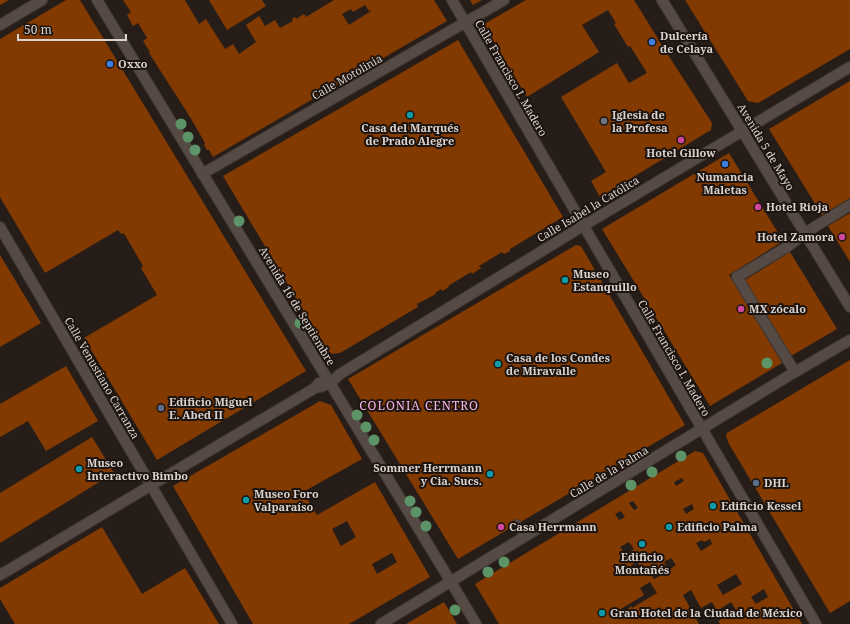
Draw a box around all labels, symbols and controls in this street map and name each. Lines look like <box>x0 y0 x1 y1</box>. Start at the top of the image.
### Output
scale bar <box>18 16 126 42</box>
street label: Calle Francisco I. Madero <box>472 17 551 139</box>
text: 50 m <box>24 21 52 38</box>
place label: Dulcería de Celaya <box>660 28 714 56</box>
marker: Dulcería de Celaya <box>647 37 657 47</box>
street label: Calle Motolinia <box>309 50 385 103</box>
place label: Oxxo <box>118 56 148 71</box>
marker: Oxxo <box>105 59 115 69</box>
street label: Avenida 5 de Mayo <box>734 100 798 193</box>
place label: Iglesia de la Profesa <box>612 107 668 135</box>
marker: Casa del Marqués de Prado Alegre <box>405 110 415 120</box>
marker: Iglesia de la Profesa <box>599 116 609 126</box>
place label: Casa del Marqués de Prado Alegre <box>361 120 459 148</box>
marker: Hotel Gillow <box>676 135 686 145</box>
place label: Hotel Gillow <box>646 145 716 160</box>
marker: Numancia Maletas <box>720 159 730 169</box>
place label: Numancia Maletas <box>696 169 754 197</box>
street label: Calle Isabel la Católica <box>534 172 642 245</box>
place label: Hotel Rioja <box>766 199 828 214</box>
marker: Hotel Rioja <box>753 202 763 212</box>
place label: Hotel Zamora <box>757 229 834 244</box>
marker: Hotel Zamora <box>837 232 847 242</box>
street label: Avenida 16 de Septiembre <box>256 243 339 368</box>
place label: Museo Estanquillo <box>573 266 637 294</box>
marker: Museo Estanquillo <box>560 275 570 285</box>
street label: Calle Francisco I. Madero <box>635 297 714 419</box>
place label: MX zócalo <box>749 301 806 316</box>
marker: MX zócalo <box>736 304 746 314</box>
street label: Calle Venustiano Carranza <box>61 314 143 441</box>
place label: Casa de los Condes de Miravalle <box>506 350 610 378</box>
marker: Casa de los Condes de Miravalle <box>493 359 503 369</box>
place label: Edificio Miguel E. Abed II <box>169 394 253 422</box>
district label: COLONIA CENTRO <box>359 397 479 414</box>
marker: Edificio Miguel E. Abed II <box>156 403 166 413</box>
street label: Calle de la Palma <box>567 442 651 501</box>
place label: Museo Interactivo Bimbo <box>87 455 188 483</box>
place label: Sommer Herrmann y Cia. Sucs. <box>373 460 483 488</box>
marker: Museo Interactivo Bimbo <box>74 464 84 474</box>
marker: Sommer Herrmann y Cia. Sucs. <box>485 469 495 479</box>
place label: DHL <box>764 475 789 490</box>
marker: DHL <box>751 478 761 488</box>
place label: Museo Foro Valparaíso <box>254 486 319 514</box>
marker: Museo Foro Valparaíso <box>241 495 251 505</box>
place label: Edificio Kessel <box>721 498 801 513</box>
marker: Edificio Kessel <box>708 501 718 511</box>
place label: Casa Herrmann <box>509 519 597 534</box>
place label: Edificio Palma <box>677 519 758 534</box>
marker: Casa Herrmann <box>496 522 506 532</box>
marker: Edificio Palma <box>664 522 674 532</box>
marker: Edificio Montañés <box>637 539 647 549</box>
place label: Edificio Montañés <box>615 549 669 577</box>
place label: Gran Hotel de la Ciudad de México <box>610 605 803 620</box>
marker: Gran Hotel de la Ciudad de México <box>597 608 607 618</box>

